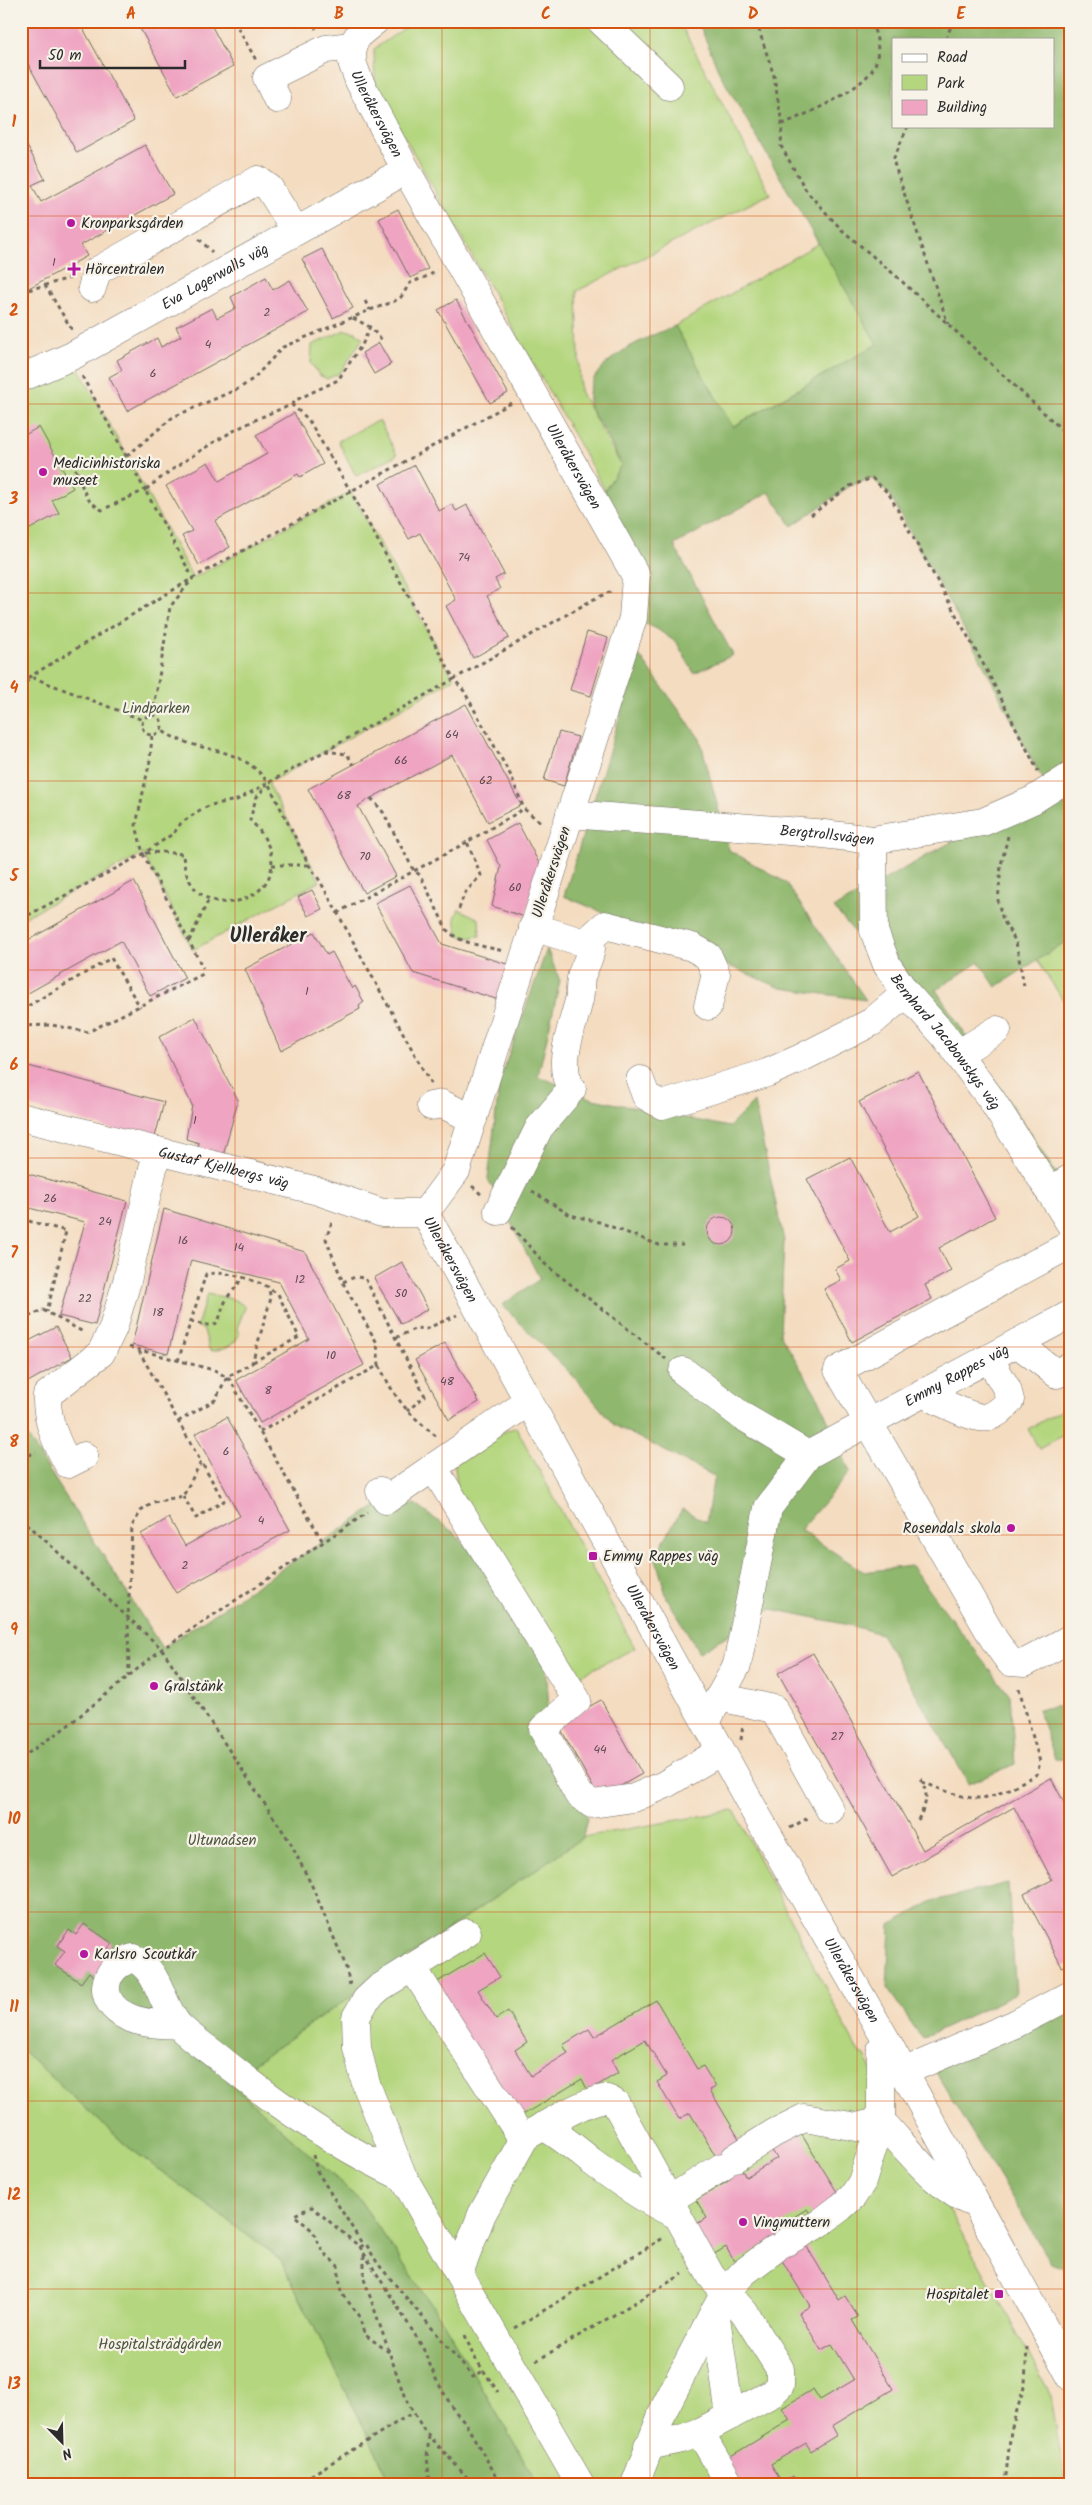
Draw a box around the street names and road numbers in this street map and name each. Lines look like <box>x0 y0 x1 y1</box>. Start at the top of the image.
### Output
street label: Ulleråkersvägen <box>343 67 408 162</box>
street label: Eva Lagerwalls väg <box>157 238 273 317</box>
street label: Ulleråkersvägen <box>539 419 607 514</box>
street label: Bergtrollsvägen <box>779 819 876 853</box>
street label: Ulleråkersvägen <box>526 823 578 921</box>
street label: Bernhard Jacobowskys väg <box>883 969 1006 1115</box>
street label: Gustaf Kjellbergs väg <box>156 1141 291 1196</box>
street label: Ulleråkersvägen <box>416 1212 483 1308</box>
street label: Emmy Rappes väg <box>901 1338 1014 1414</box>
street label: Ulleråkersvägen <box>619 1580 686 1676</box>
street label: Ulleråkersvägen <box>817 1933 885 2028</box>

